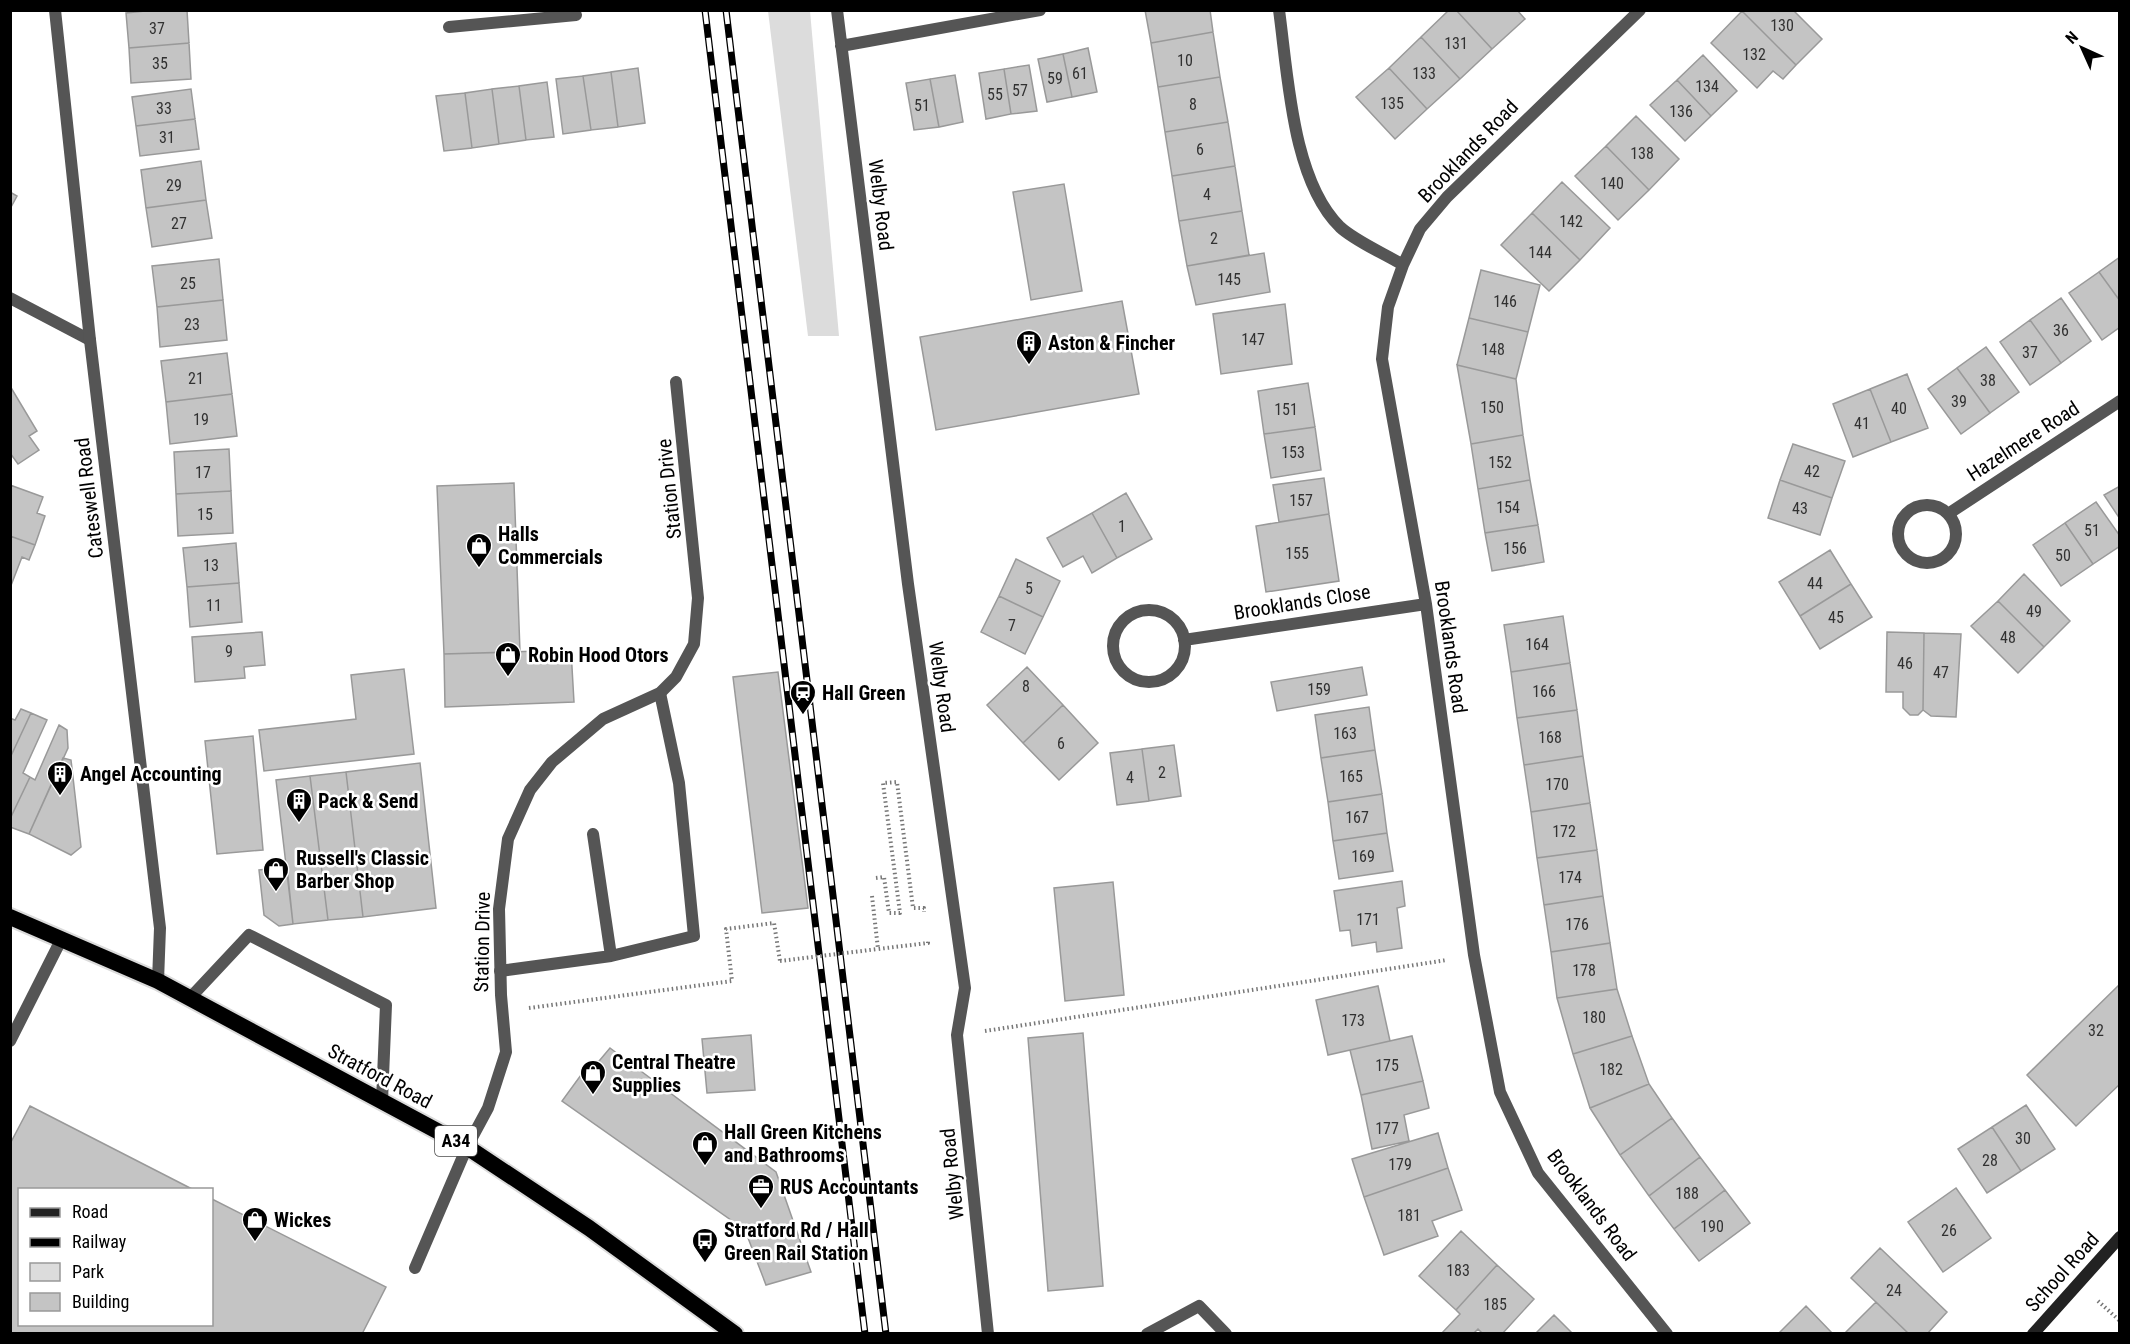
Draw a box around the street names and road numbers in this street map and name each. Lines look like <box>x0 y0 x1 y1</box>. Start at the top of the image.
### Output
street label: Brooklands Road <box>1413 95 1523 207</box>
street label: Welby Road <box>863 158 899 252</box>
street label: Hazelmere Road <box>1962 396 2084 486</box>
street label: Cateswell Road <box>70 436 108 560</box>
street label: Station Drive <box>652 438 686 540</box>
street label: Brooklands Close <box>1232 579 1372 625</box>
street label: Brooklands Road <box>1430 579 1472 715</box>
street label: Welby Road <box>924 640 960 734</box>
street label: Station Drive <box>469 891 495 993</box>
street label: Stratford Road <box>324 1039 436 1113</box>
road number: A34 <box>435 1126 477 1156</box>
street label: Welby Road <box>935 1127 969 1221</box>
street label: Brooklands Road <box>1542 1144 1642 1266</box>
street label: School Road <box>2020 1227 2104 1317</box>

